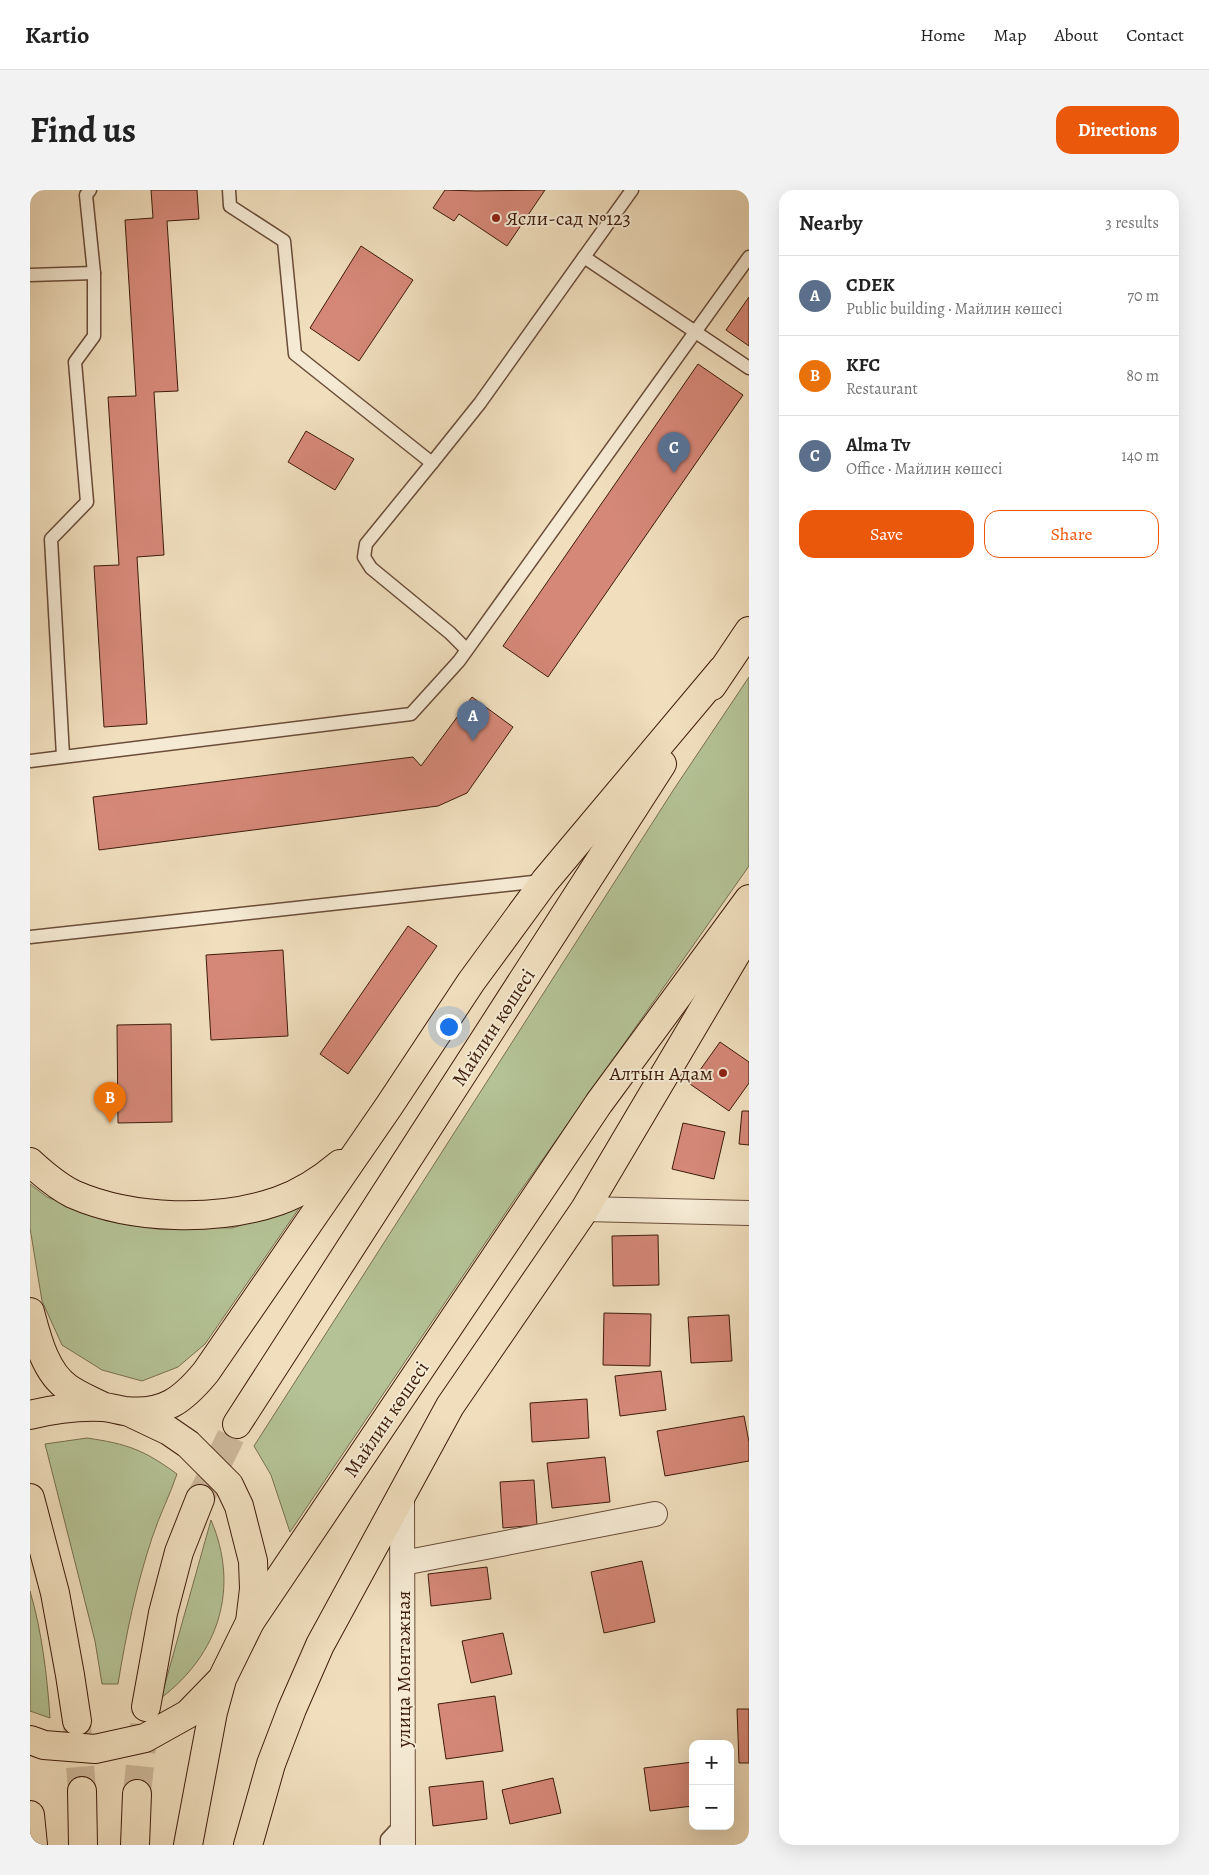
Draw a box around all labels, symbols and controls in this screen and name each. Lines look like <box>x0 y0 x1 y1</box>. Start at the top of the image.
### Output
text: Kartio <box>25 19 89 51</box>
text: Home <box>920 23 965 47</box>
text: Map <box>993 23 1026 47</box>
text: About <box>1054 23 1098 47</box>
text: Contact <box>1126 23 1184 47</box>
text: Find us <box>30 106 136 154</box>
button: Directions <box>1056 106 1179 154</box>
place label: Ясли-сад №123 <box>506 205 631 232</box>
text: Nearby <box>799 209 862 237</box>
marker: Ясли-сад №123 <box>490 212 502 224</box>
text: 3 results <box>1105 212 1159 234</box>
text: CDEK <box>846 272 895 298</box>
text: A <box>810 285 820 307</box>
text: 70 m <box>1127 285 1159 307</box>
text: Public building · Майлин көшесі <box>846 298 1062 320</box>
text: KFC <box>846 352 880 378</box>
text: B <box>810 365 820 387</box>
text: 80 m <box>1126 365 1159 387</box>
text: Restaurant <box>846 378 918 400</box>
pin: C <box>658 432 690 473</box>
text: Alma Tv <box>846 432 910 458</box>
text: C <box>810 445 820 467</box>
text: 140 m <box>1121 445 1159 467</box>
text: Office · Майлин көшесі <box>846 458 1002 480</box>
button: Save <box>799 510 974 558</box>
button: Share <box>984 510 1159 558</box>
pin: A <box>457 700 489 741</box>
street label: Майлин көшесі <box>445 963 541 1091</box>
your location <box>436 1014 462 1040</box>
place label: Алтын Адам <box>608 1060 713 1087</box>
marker: Алтын Адам <box>717 1067 729 1079</box>
pin: B <box>94 1082 126 1123</box>
street label: Майлин көшесі <box>338 1356 435 1483</box>
street label: улица Монтажная <box>390 1591 417 1748</box>
map controls <box>689 1740 734 1830</box>
button: + <box>689 1740 734 1785</box>
button: − <box>689 1785 734 1830</box>

